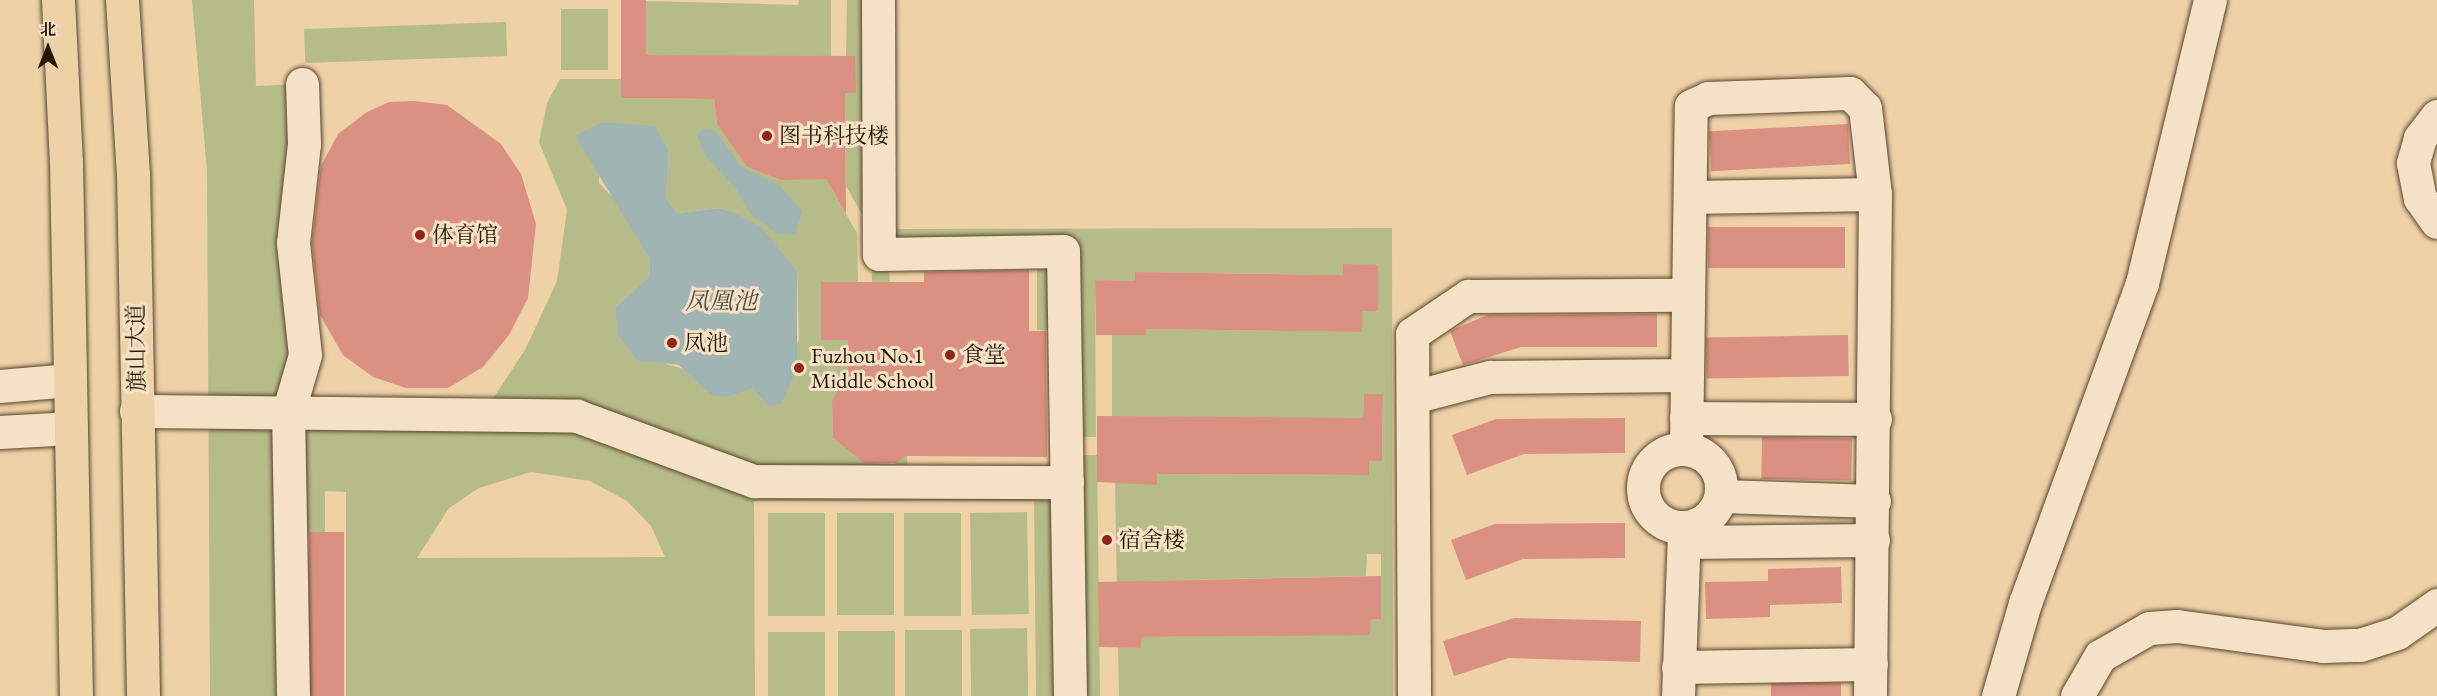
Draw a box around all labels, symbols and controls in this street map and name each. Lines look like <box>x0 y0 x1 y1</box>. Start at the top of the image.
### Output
north arrow <box>18 18 78 78</box>
text: 北 <box>40 19 56 40</box>
place label: 图书科技楼 <box>779 123 889 149</box>
marker: 图书科技楼 <box>760 129 774 143</box>
place label: 体育馆 <box>432 222 498 248</box>
marker: 体育馆 <box>413 228 427 242</box>
water label: 凤凰池 <box>685 287 757 315</box>
street label: 旗山大道 <box>122 304 150 392</box>
place label: 凤池 <box>684 330 728 356</box>
marker: 凤池 <box>665 336 679 350</box>
place label: Fuzhou No.1 Middle School <box>811 342 934 394</box>
place label: 食堂 <box>962 342 1006 368</box>
marker: 食堂 <box>943 348 957 362</box>
marker: Fuzhou No.1 Middle School <box>792 361 806 375</box>
place label: 宿舍楼 <box>1119 527 1185 553</box>
marker: 宿舍楼 <box>1100 533 1114 547</box>

